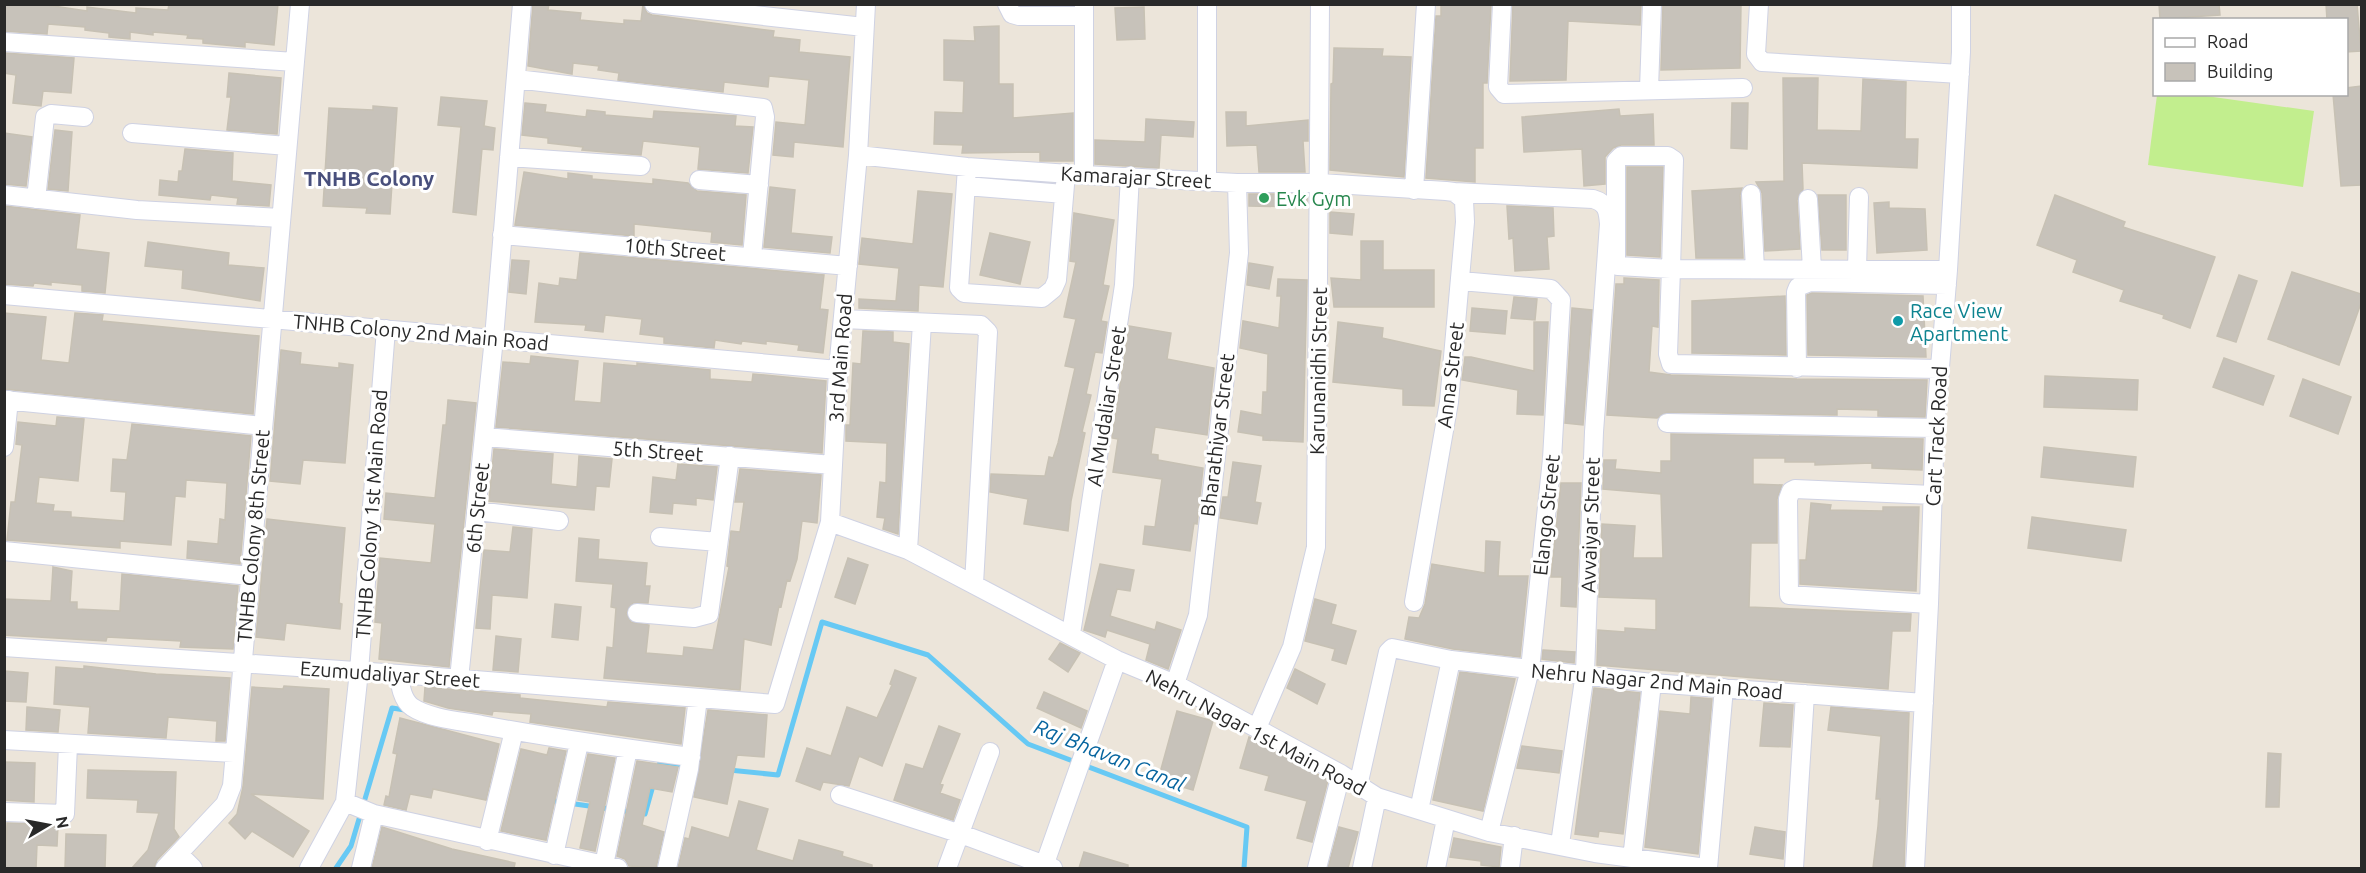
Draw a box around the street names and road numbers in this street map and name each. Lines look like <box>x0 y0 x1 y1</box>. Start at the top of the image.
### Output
street label: Kamarajar Street <box>1060 162 1212 192</box>
street label: 10th Street <box>623 233 727 265</box>
street label: Karunanidhi Street <box>1305 287 1331 455</box>
street label: 3rd Main Road <box>824 292 856 424</box>
street label: TNHB Colony 2nd Main Road <box>292 309 550 355</box>
street label: Anna Street <box>1432 321 1468 429</box>
street label: Al Mudaliar Street <box>1082 324 1130 488</box>
street label: Bharathiyar Street <box>1196 352 1238 518</box>
street label: Cart Track Road <box>1921 365 1951 507</box>
street label: TNHB Colony 1st Main Road <box>351 389 391 639</box>
street label: TNHB Colony 8th Street <box>232 428 274 644</box>
street label: 5th Street <box>612 436 704 466</box>
street label: Elango Street <box>1528 453 1564 577</box>
street label: Avvaiyar Street <box>1576 457 1604 593</box>
street label: 6th Street <box>461 461 493 554</box>
street label: Ezumudaliyar Street <box>299 656 481 692</box>
street label: Nehru Nagar 2nd Main Road <box>1530 659 1784 703</box>
street label: Nehru Nagar 1st Main Road <box>1142 664 1370 800</box>

